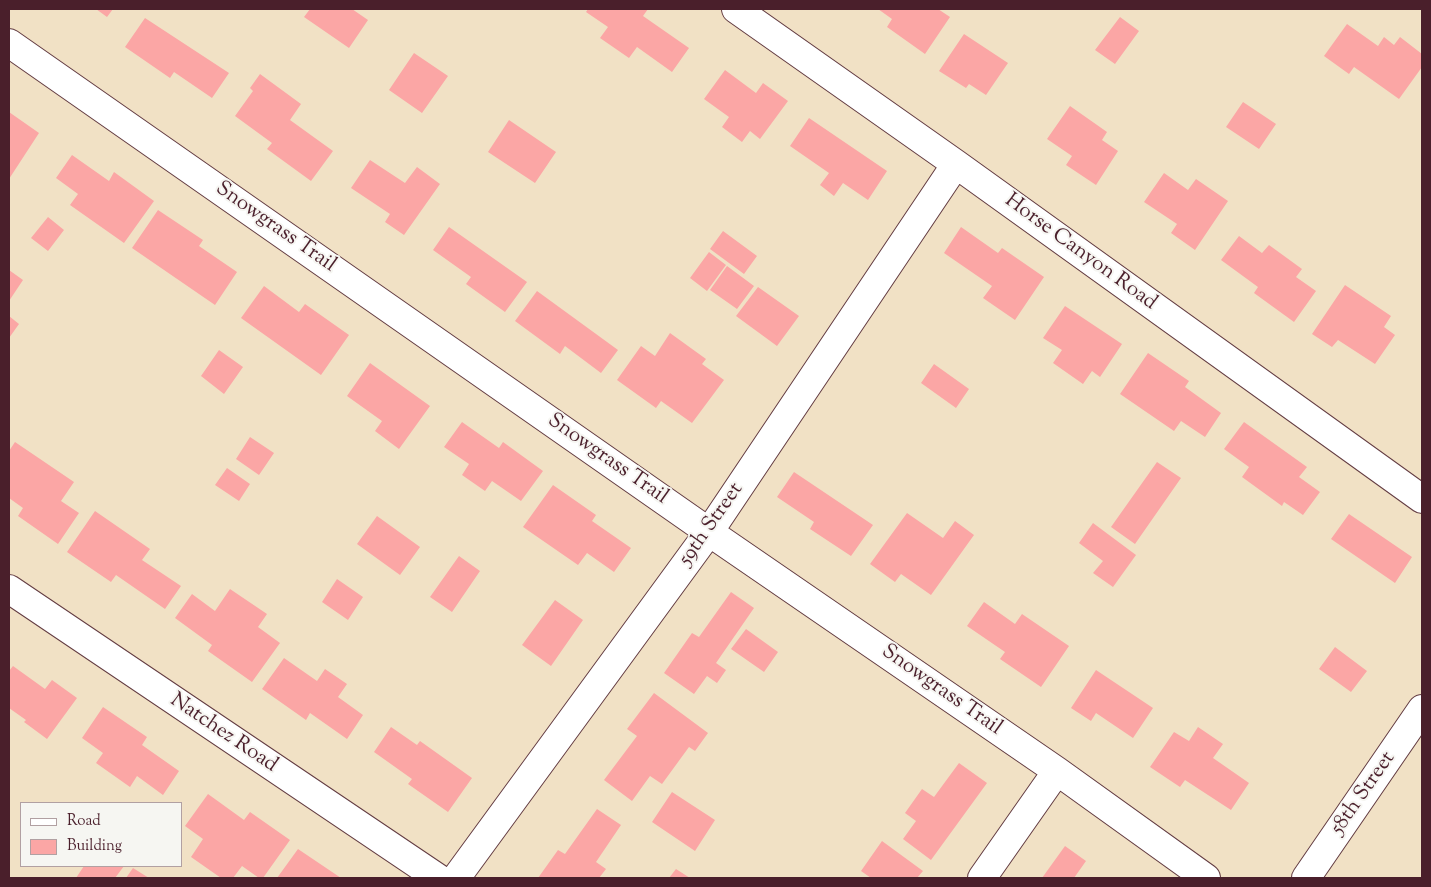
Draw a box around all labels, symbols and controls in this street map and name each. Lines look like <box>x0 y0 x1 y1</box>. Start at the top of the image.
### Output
street label: Snowgrass Trail <box>210 177 340 279</box>
street label: Horse Canyon Road <box>999 189 1161 317</box>
street label: Snowgrass Trail <box>542 409 672 511</box>
street label: 59th Street <box>674 479 750 571</box>
street label: Snowgrass Trail <box>876 640 1006 742</box>
street label: Natchez Road <box>164 689 282 779</box>
street label: 58th Street <box>1326 748 1402 840</box>
legend <box>20 802 182 867</box>
text: Road <box>67 811 101 832</box>
text: Building <box>67 836 122 857</box>

